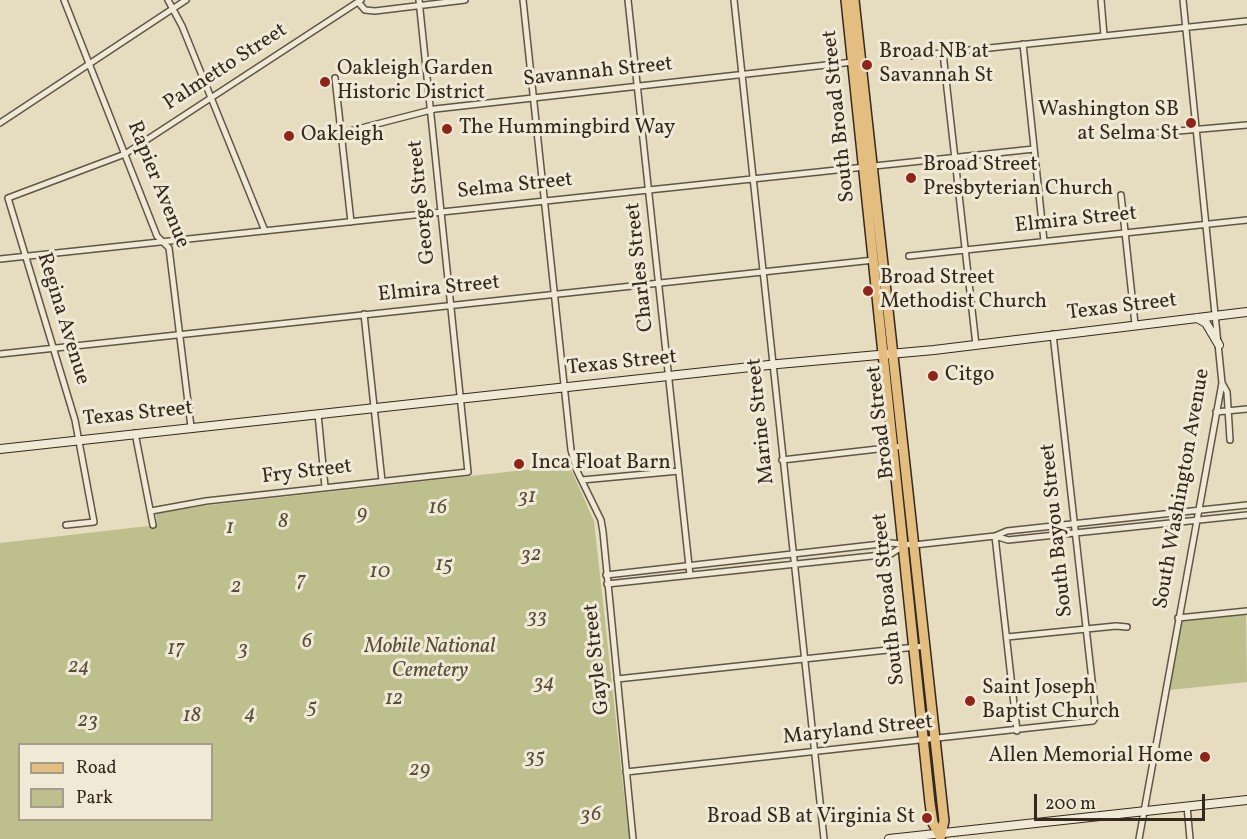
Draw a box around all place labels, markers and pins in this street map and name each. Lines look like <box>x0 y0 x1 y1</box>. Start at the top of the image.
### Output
place label: Broad NB at Savannah St <box>879 40 993 90</box>
place label: Oakleigh Garden Historic District <box>337 57 493 107</box>
marker: Broad NB at Savannah St <box>860 58 874 72</box>
marker: Oakleigh Garden Historic District <box>318 75 332 89</box>
place label: Washington SB at Selma St <box>1038 98 1179 148</box>
place label: The Hummingbird Way <box>459 116 675 142</box>
marker: Washington SB at Selma St <box>1184 116 1198 130</box>
marker: The Hummingbird Way <box>440 122 454 136</box>
place label: Oakleigh <box>301 123 384 149</box>
marker: Oakleigh <box>282 129 296 143</box>
place label: Broad Street Presbyterian Church <box>923 153 1113 203</box>
marker: Broad Street Presbyterian Church <box>904 171 918 185</box>
place label: Broad Street Methodist Church <box>880 266 1047 316</box>
marker: Broad Street Methodist Church <box>861 284 875 298</box>
place label: Citgo <box>945 363 994 389</box>
marker: Citgo <box>926 369 940 383</box>
place label: Inca Float Barn <box>531 451 671 477</box>
marker: Inca Float Barn <box>512 457 526 471</box>
place label: Saint Joseph Baptist Church <box>982 676 1120 726</box>
marker: Saint Joseph Baptist Church <box>963 694 977 708</box>
place label: Allen Memorial Home <box>989 744 1193 770</box>
marker: Allen Memorial Home <box>1198 750 1212 764</box>
place label: Broad SB at Virginia St <box>707 805 915 831</box>
marker: Broad SB at Virginia St <box>920 811 934 825</box>

